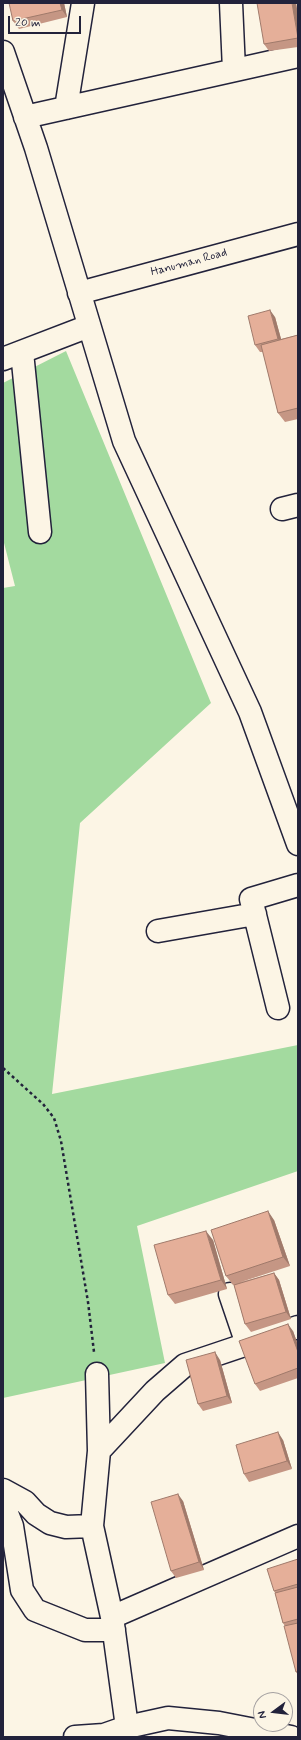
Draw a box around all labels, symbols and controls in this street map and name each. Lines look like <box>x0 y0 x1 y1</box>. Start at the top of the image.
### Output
scale bar <box>10 8 83 34</box>
text: 20 m <box>15 15 41 31</box>
street label: Hanuman Road <box>149 246 229 280</box>
north arrow <box>253 1692 293 1732</box>
text: N <box>255 1710 270 1720</box>

